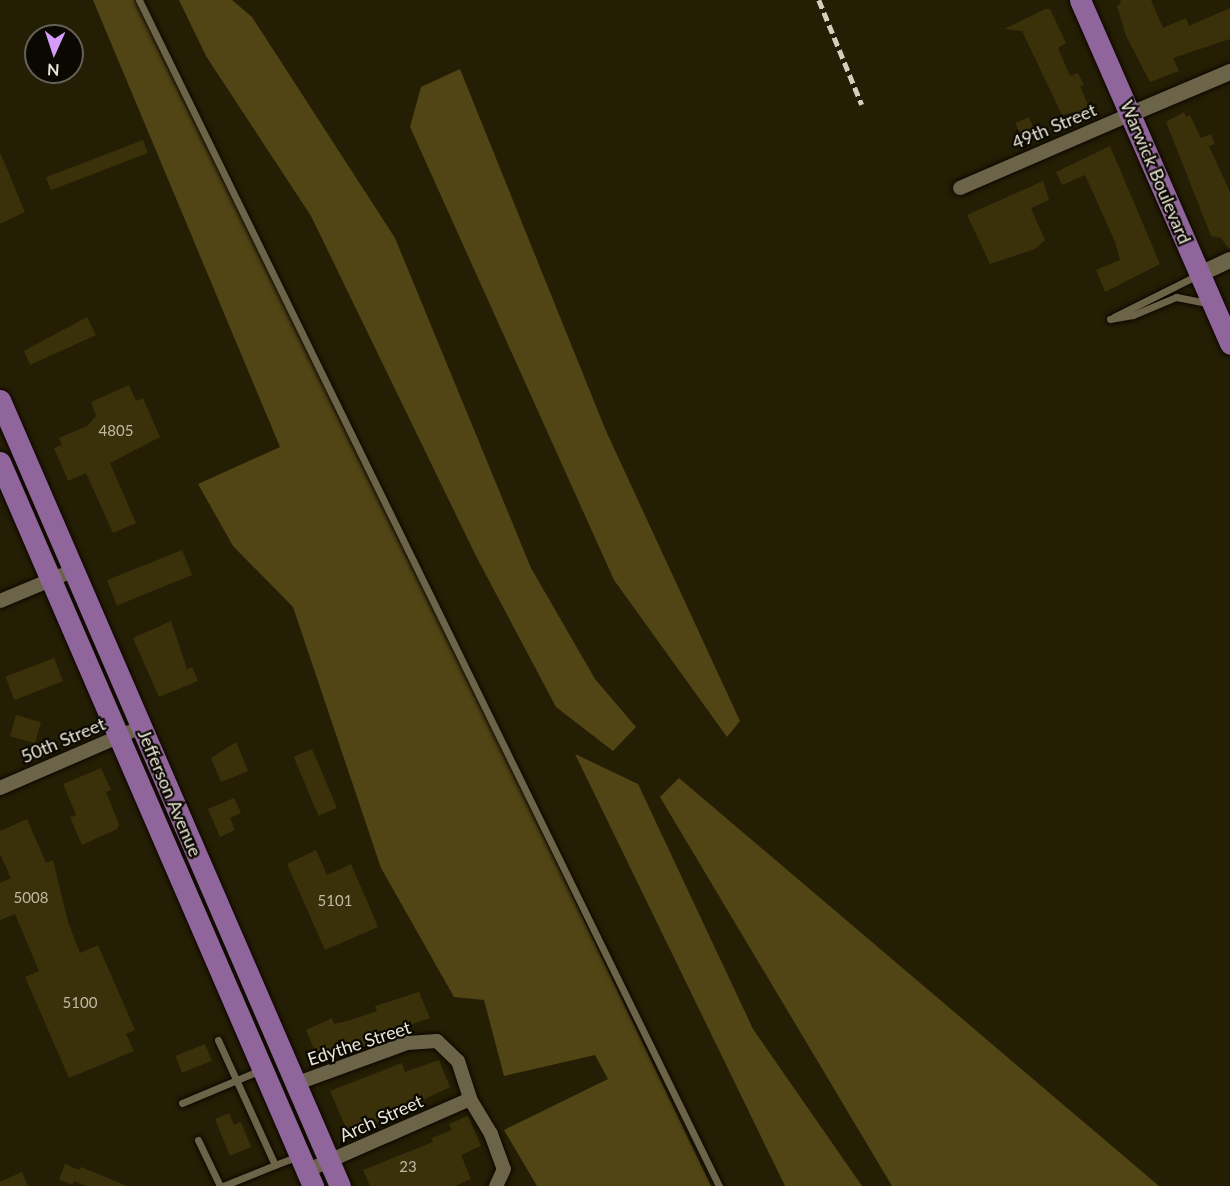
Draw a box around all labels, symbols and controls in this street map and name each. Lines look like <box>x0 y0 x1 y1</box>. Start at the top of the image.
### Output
north arrow <box>24 24 84 84</box>
text: N <box>46 61 60 80</box>
street label: Warwick Boulevard <box>1116 97 1196 247</box>
street label: 49th Street <box>1009 99 1099 153</box>
house number: 4805 <box>99 422 133 440</box>
street label: 50th Street <box>18 713 108 767</box>
street label: Jefferson Avenue <box>133 726 207 860</box>
house number: 5008 <box>14 889 48 907</box>
house number: 5101 <box>318 892 352 910</box>
house number: 5100 <box>63 994 97 1012</box>
street label: Edythe Street <box>305 1016 413 1070</box>
street label: Arch Street <box>336 1090 426 1146</box>
house number: 23 <box>399 1158 417 1176</box>

